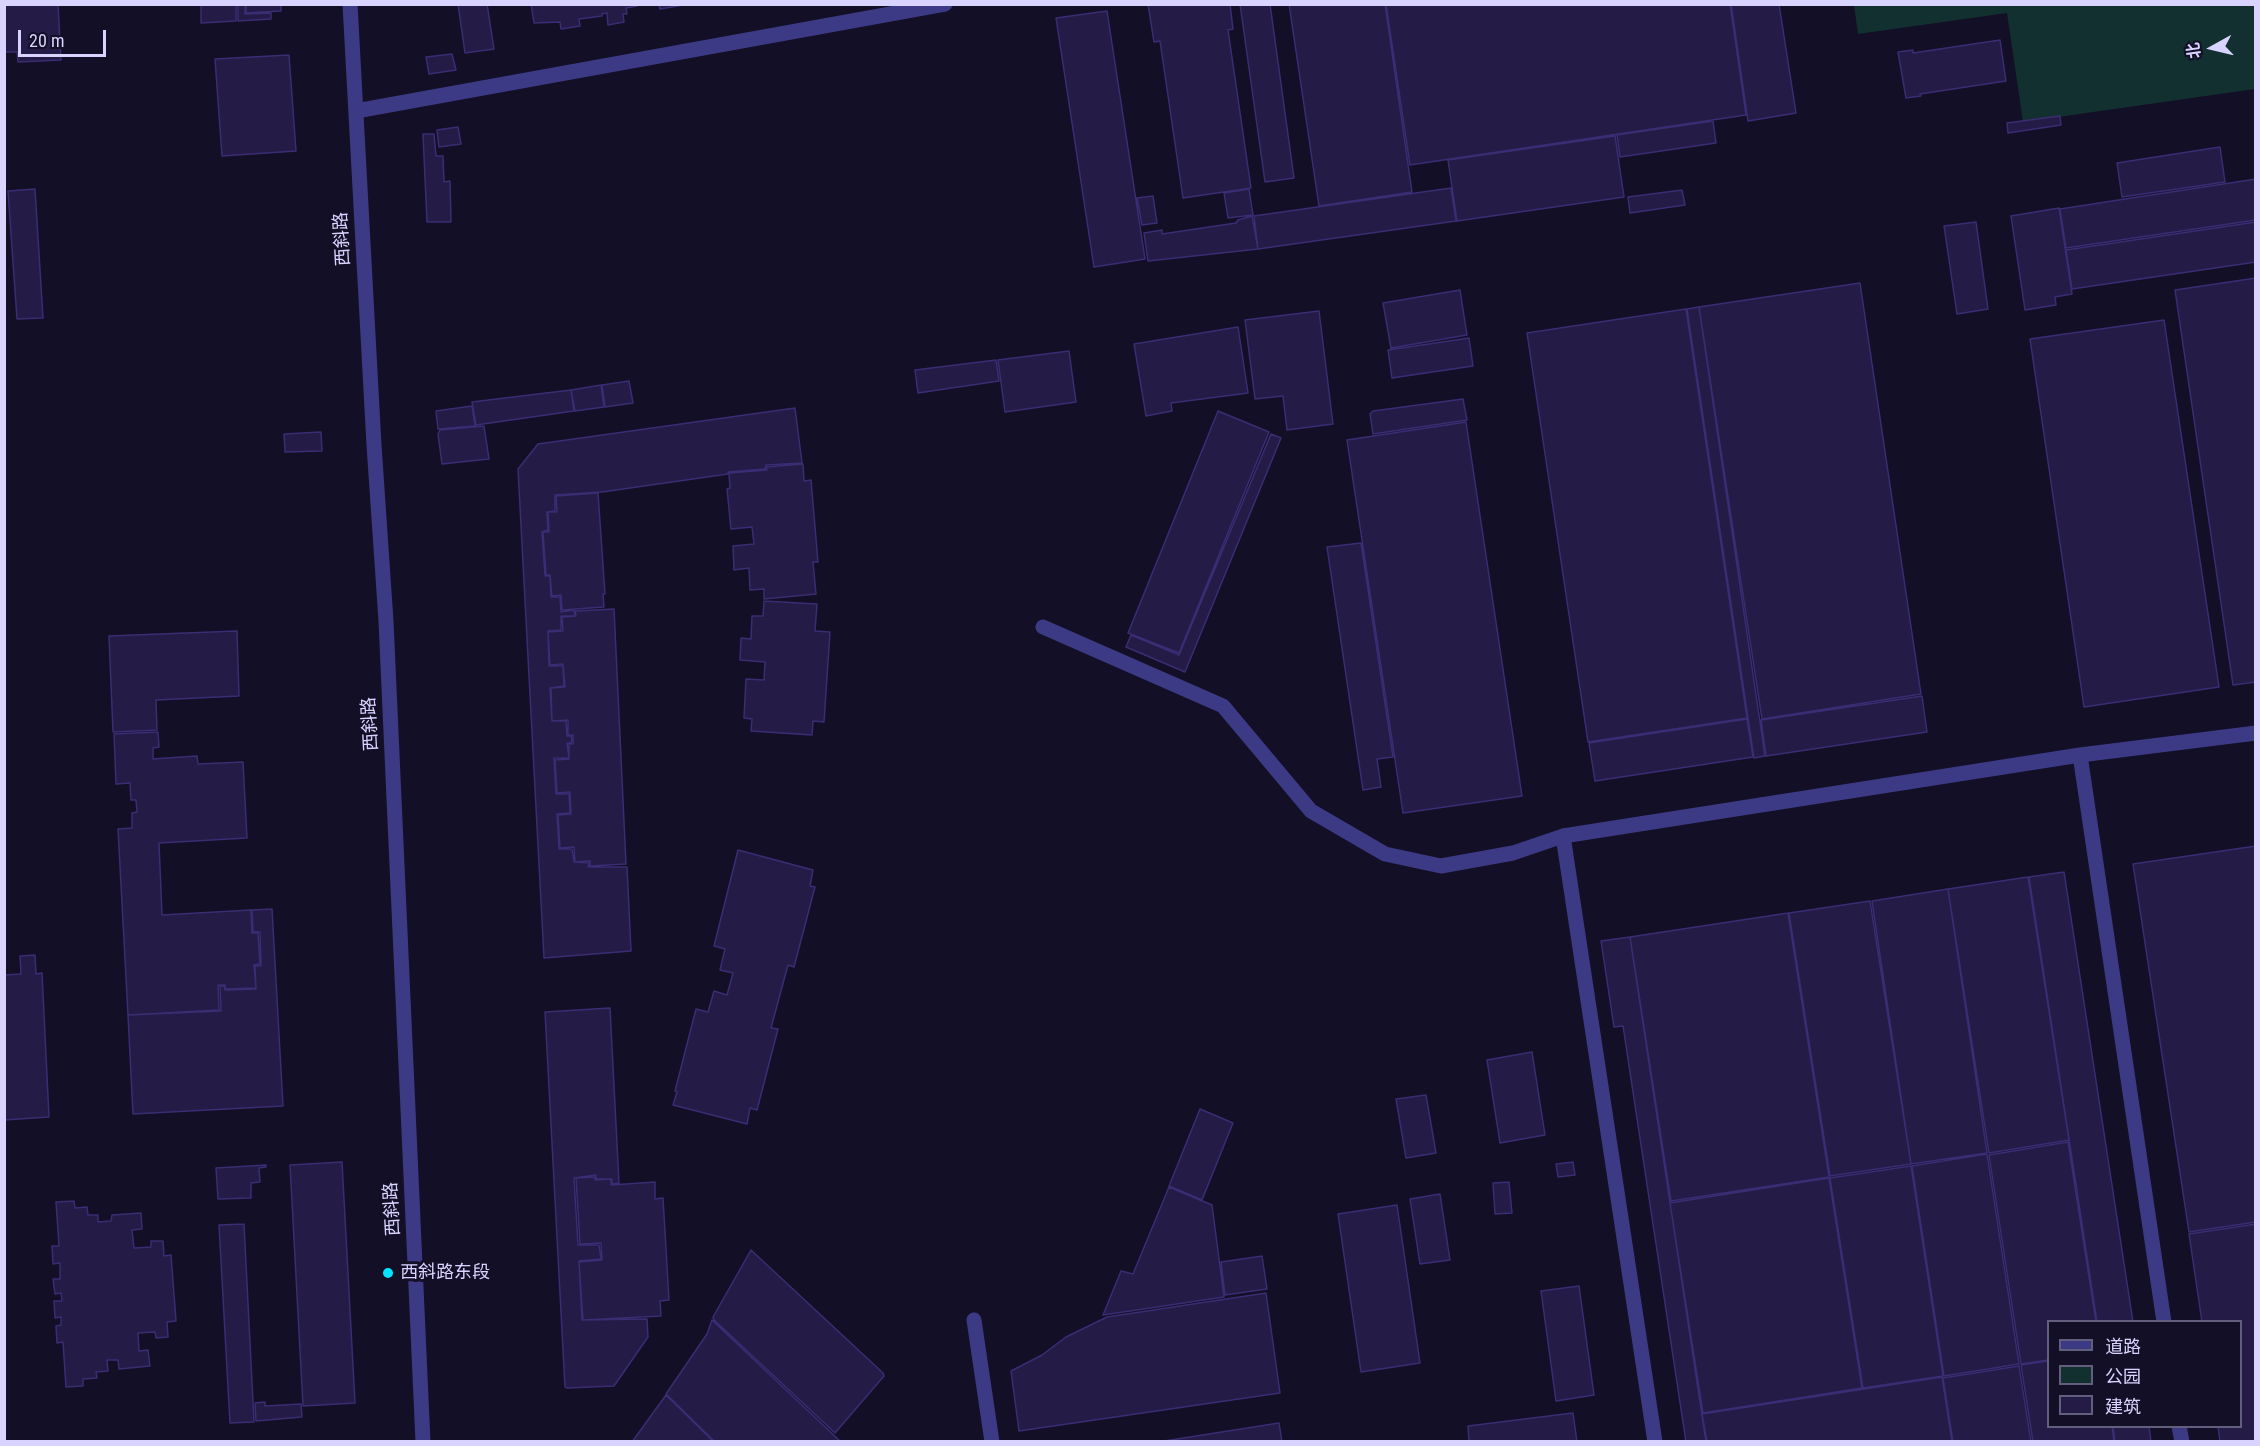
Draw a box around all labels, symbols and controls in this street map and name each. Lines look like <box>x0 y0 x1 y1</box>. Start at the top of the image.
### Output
scale bar <box>21 18 110 56</box>
north arrow <box>2182 18 2242 78</box>
text: 20 m <box>29 30 64 51</box>
text: 北 <box>2183 41 2204 60</box>
street label: 西斜路 <box>331 211 355 267</box>
street label: 西斜路 <box>359 696 383 752</box>
street label: 西斜路 <box>381 1181 405 1237</box>
place label: 西斜路东段 <box>400 1262 490 1284</box>
marker: 西斜路东段 <box>381 1266 395 1280</box>
legend <box>2047 1320 2242 1428</box>
text: 道路 <box>2105 1336 2141 1357</box>
text: 公园 <box>2105 1366 2141 1387</box>
text: 建筑 <box>2105 1396 2141 1417</box>

